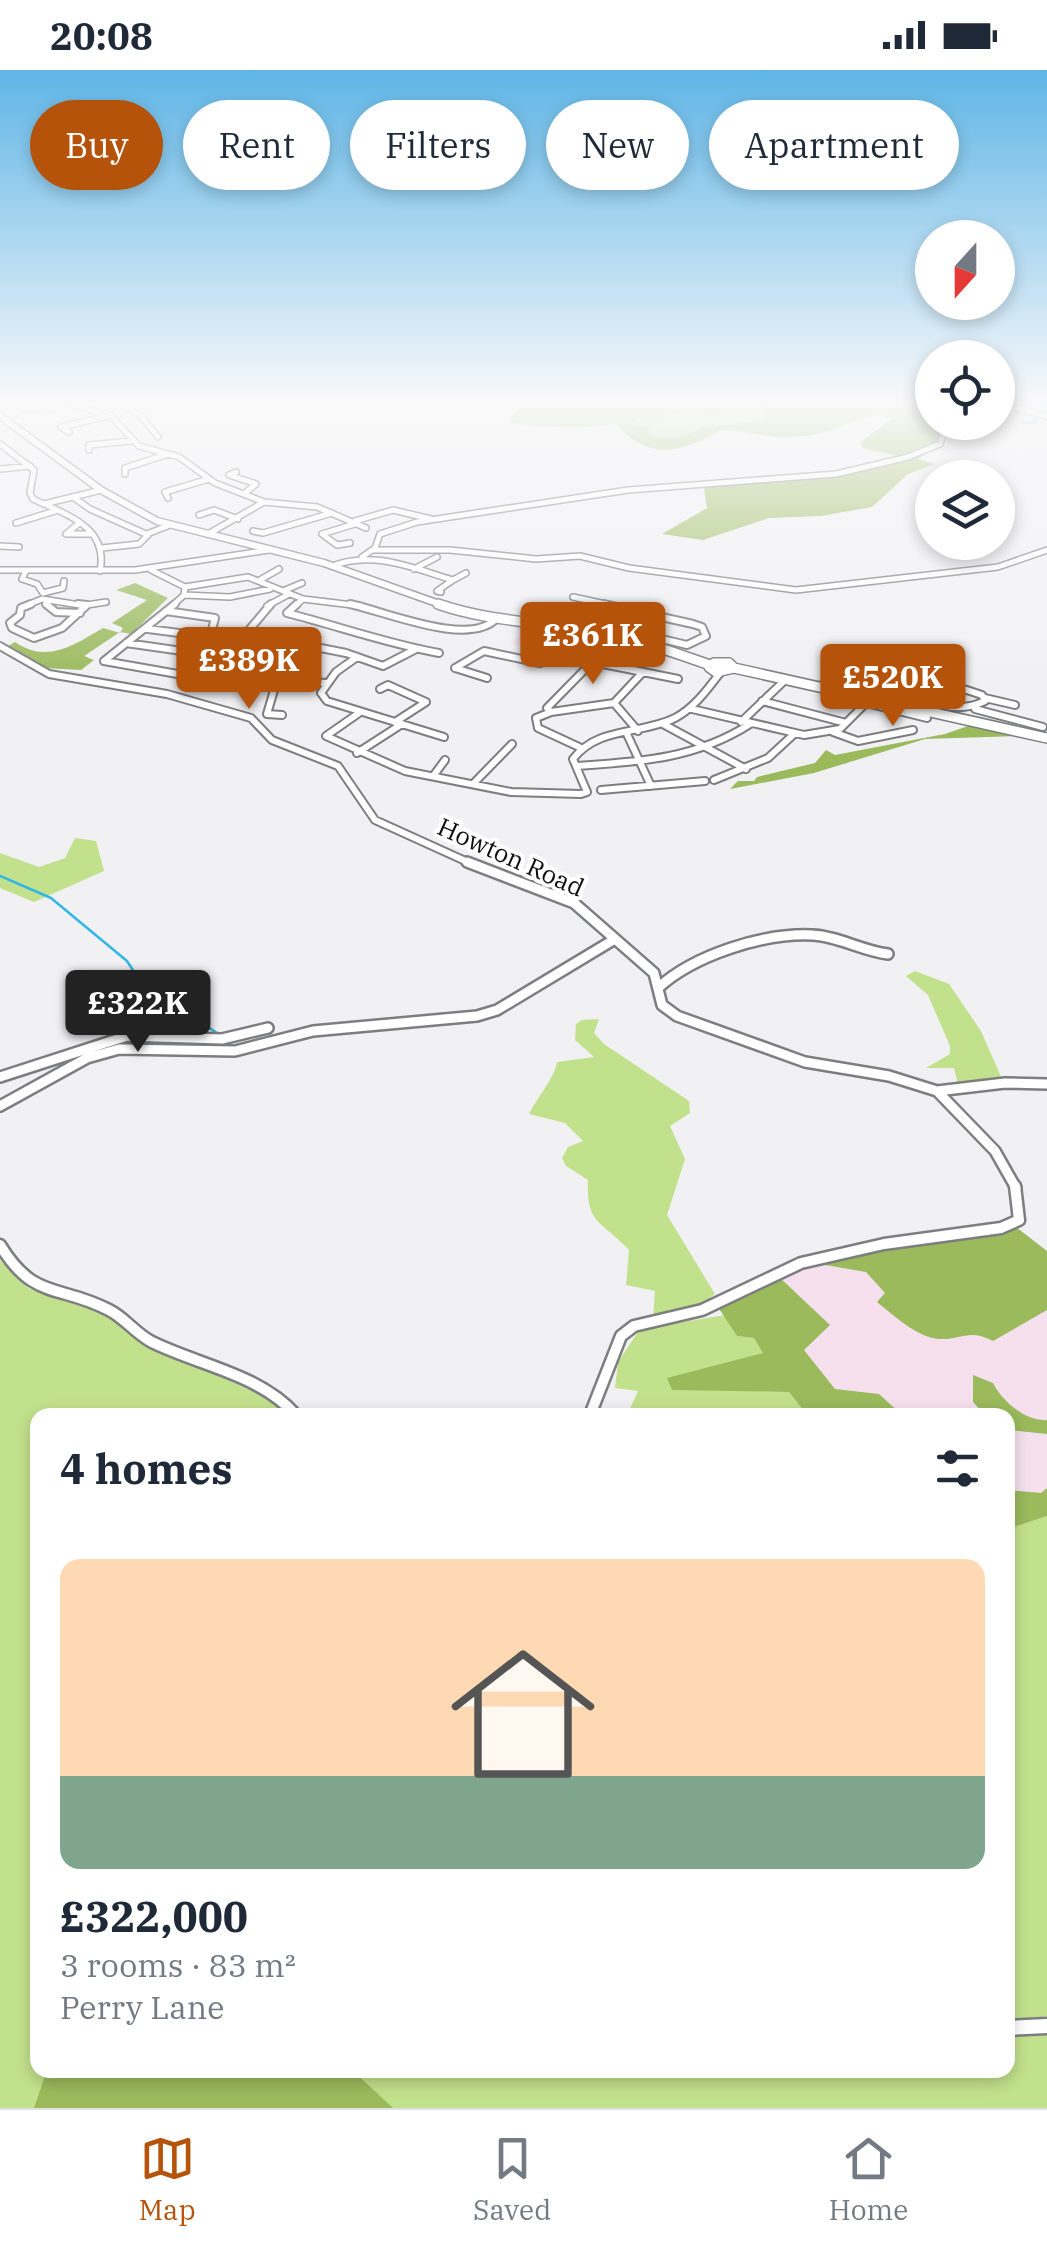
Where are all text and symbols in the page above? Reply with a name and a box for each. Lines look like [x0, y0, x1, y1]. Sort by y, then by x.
text: 20:08 [50, 11, 153, 60]
chip: Buy [30, 100, 163, 190]
chip: Rent [183, 100, 330, 190]
chip: Filters [350, 100, 526, 190]
chip: New [546, 100, 689, 190]
chip: Apartment [709, 100, 959, 190]
north arrow [915, 220, 1015, 320]
map controls [915, 220, 1015, 560]
button: locate [915, 340, 1015, 440]
button: layers [915, 460, 1015, 560]
pin: £361K [523, 602, 663, 687]
text: £361K [542, 613, 644, 655]
pin: £389K [179, 627, 319, 712]
text: £389K [198, 638, 300, 680]
pin: £520K [823, 644, 963, 729]
text: £520K [842, 655, 944, 697]
street label: Howton Road [433, 809, 590, 904]
pin: £322K [68, 970, 208, 1055]
text: £322K [87, 981, 189, 1023]
text: 4 homes [60, 1441, 233, 1496]
icon: filters [930, 1441, 985, 1496]
icon: home [433, 1624, 613, 1804]
text: £322,000 [60, 1889, 248, 1944]
text: 3 rooms · 83 m² [60, 1944, 296, 1986]
text: Perry Lane [60, 1986, 224, 2028]
tab: Map [139, 2131, 196, 2228]
tab: Saved [473, 2131, 551, 2228]
tab: Home [829, 2131, 908, 2228]

